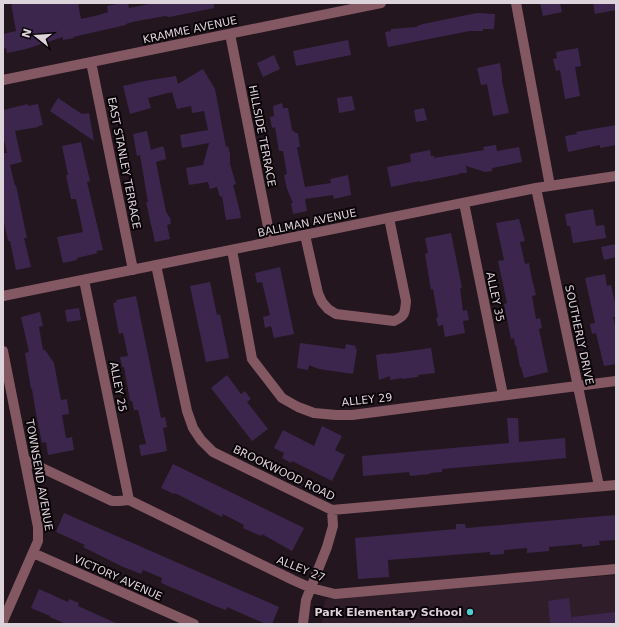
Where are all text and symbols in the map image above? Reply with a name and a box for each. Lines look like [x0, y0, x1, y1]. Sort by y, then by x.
street label: KRAMME AVENUE [142, 14, 238, 46]
north arrow [16, 16, 56, 56]
text: N [19, 27, 34, 40]
street label: HILLSIDE TERRACE [246, 84, 278, 188]
street label: EAST STANLEY TERRACE [105, 96, 143, 230]
street label: BALLMAN AVENUE [256, 206, 358, 240]
street label: ALLEY 35 [483, 271, 507, 323]
street label: SOUTHERLY DRIVE [562, 284, 596, 386]
street label: ALLEY 25 [107, 361, 129, 413]
street label: ALLEY 29 [341, 391, 393, 409]
street label: TOWNSEND AVENUE [23, 417, 55, 532]
street label: BROOKWOOD ROAD [231, 443, 337, 503]
street label: VICTORY AVENUE [72, 553, 164, 603]
street label: ALLEY 27 [275, 553, 327, 585]
place label: Park Elementary School [314, 606, 462, 619]
marker: Park Elementary School [465, 607, 475, 617]

